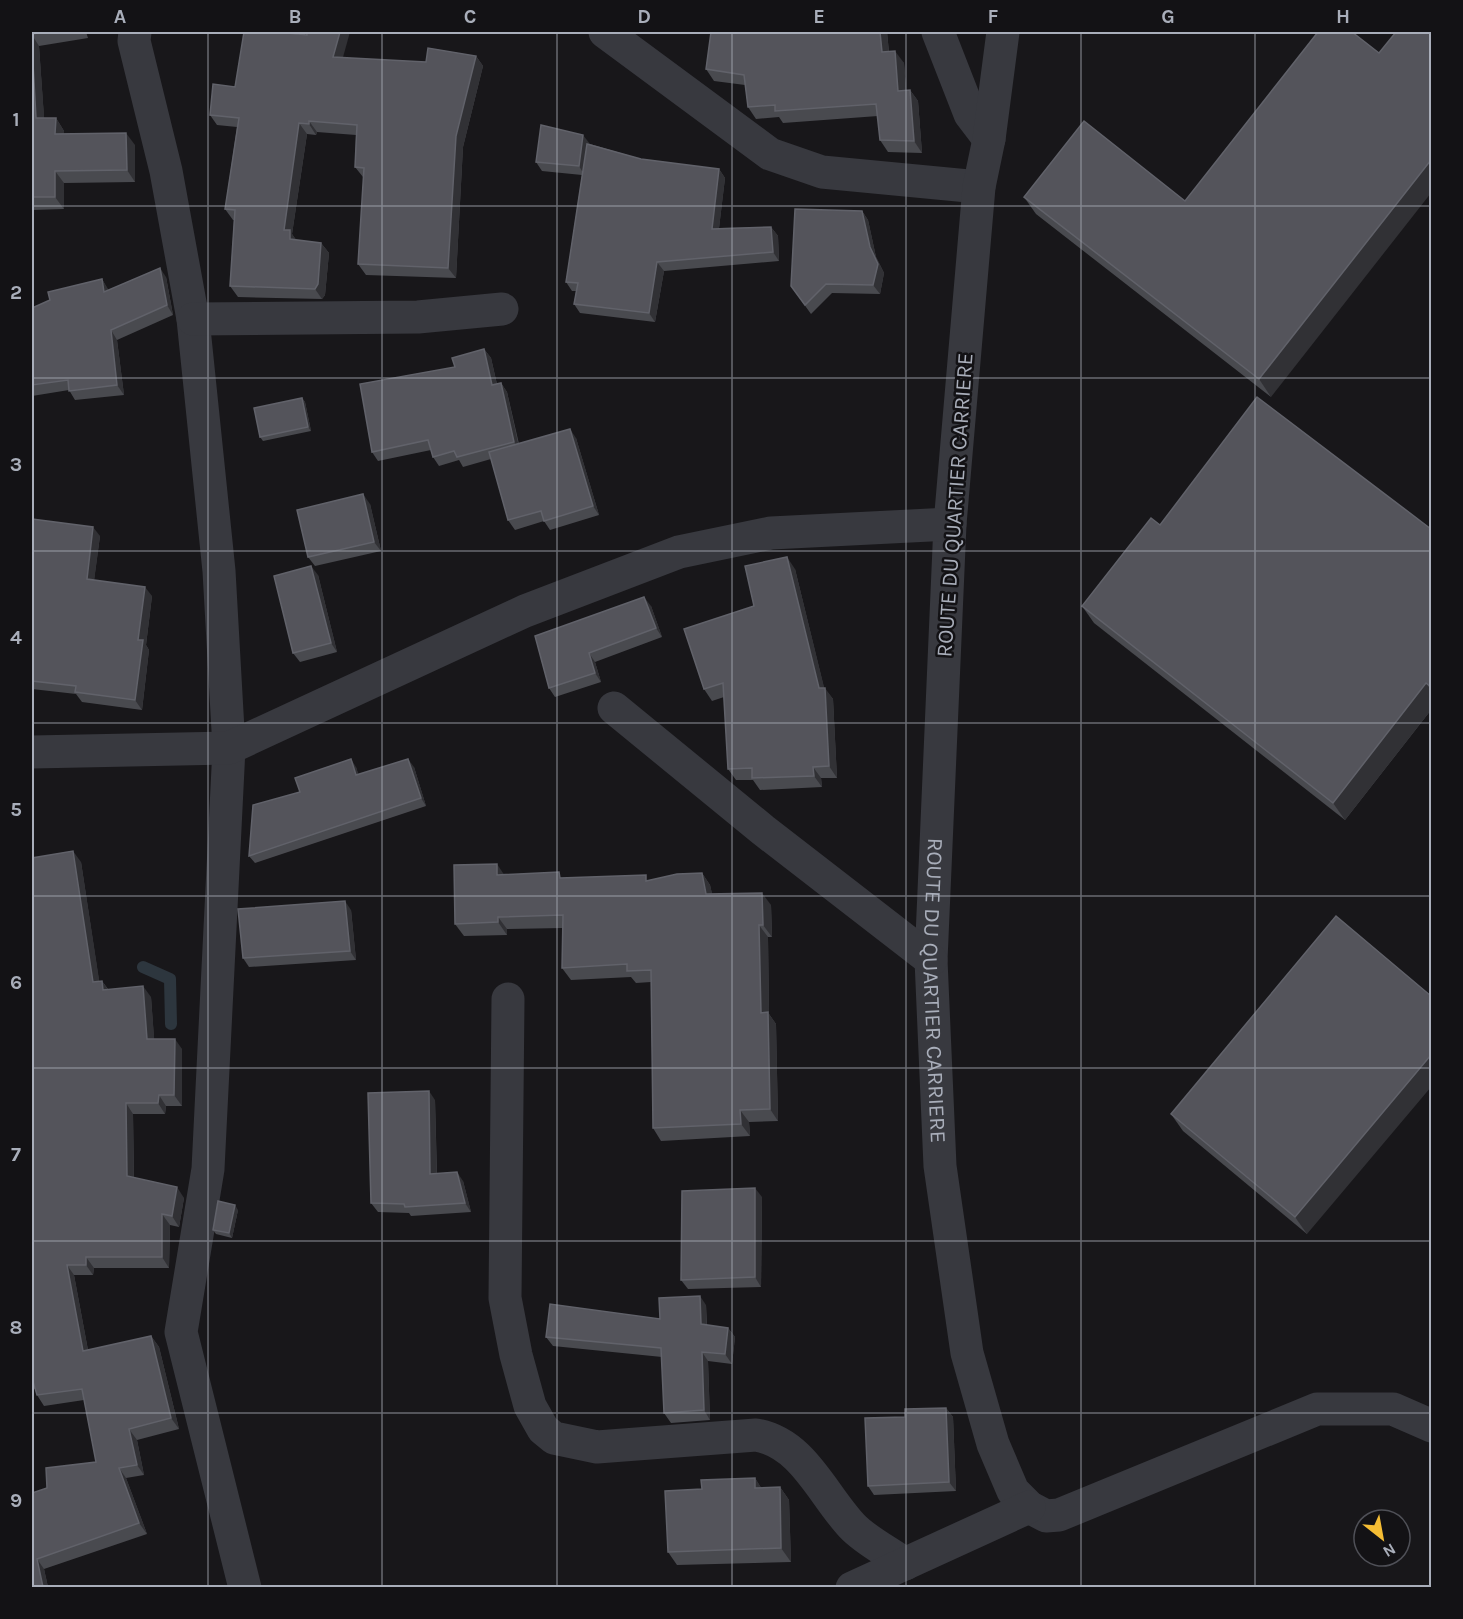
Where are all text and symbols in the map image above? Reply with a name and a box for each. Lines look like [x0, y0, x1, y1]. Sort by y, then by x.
text: A [114, 5, 127, 28]
text: B [289, 5, 301, 28]
text: C [464, 5, 476, 28]
text: D [637, 5, 651, 28]
text: E [813, 5, 825, 28]
text: F [988, 5, 999, 28]
text: G [1161, 5, 1175, 28]
text: H [1336, 5, 1350, 28]
text: 1 [12, 108, 20, 131]
text: 2 [10, 281, 22, 304]
street label: ROUTE DU QUARTIER CARRIERE [931, 352, 979, 658]
text: 3 [10, 453, 22, 476]
text: 4 [10, 626, 22, 649]
text: 5 [10, 798, 22, 821]
street label: ROUTE DU QUARTIER CARRIERE [917, 837, 951, 1144]
text: 6 [10, 971, 22, 994]
text: 7 [11, 1143, 21, 1166]
text: 8 [10, 1316, 22, 1339]
text: 9 [10, 1489, 22, 1512]
north arrow [1352, 1508, 1412, 1568]
text: N [1380, 1539, 1399, 1562]

